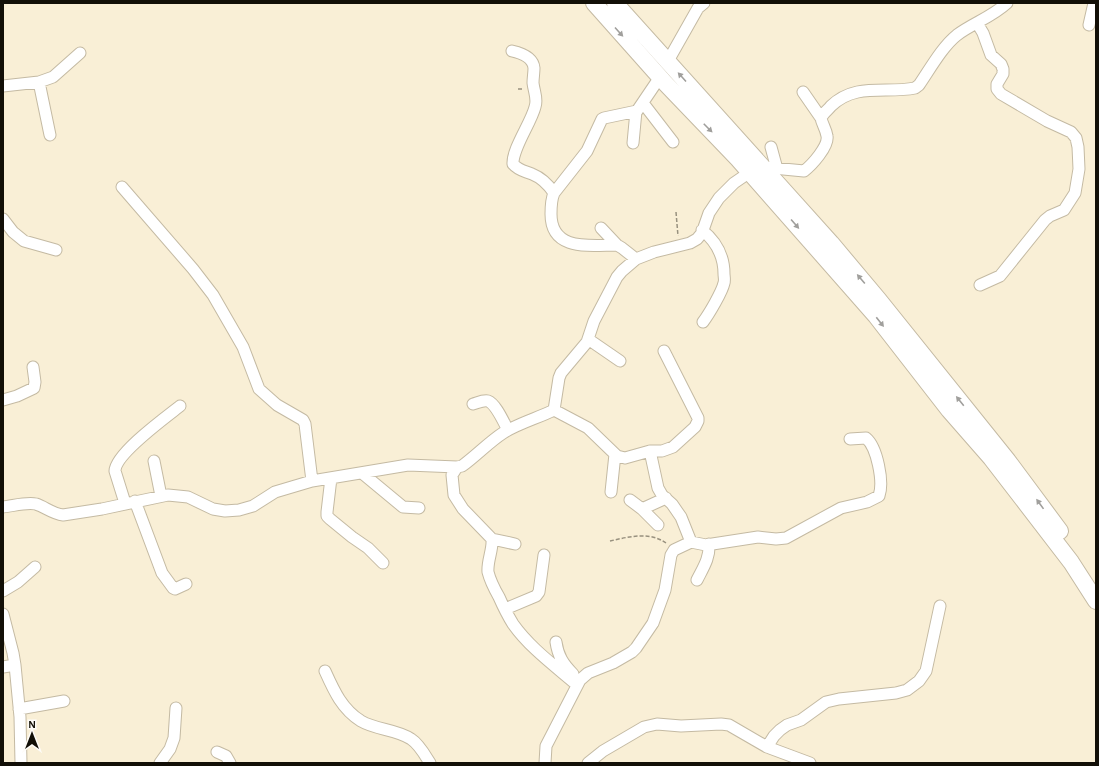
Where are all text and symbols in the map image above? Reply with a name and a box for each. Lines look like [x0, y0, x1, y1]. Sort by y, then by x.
one-way arrow [615, 27, 624, 38]
one-way arrow [677, 72, 686, 82]
one-way arrow [703, 123, 712, 133]
one-way arrow [790, 219, 799, 230]
one-way arrow [856, 273, 865, 284]
one-way arrow [876, 317, 884, 327]
one-way arrow [956, 396, 965, 407]
one-way arrow [1036, 499, 1044, 510]
north arrow [12, 714, 52, 754]
text: N [28, 719, 36, 730]

